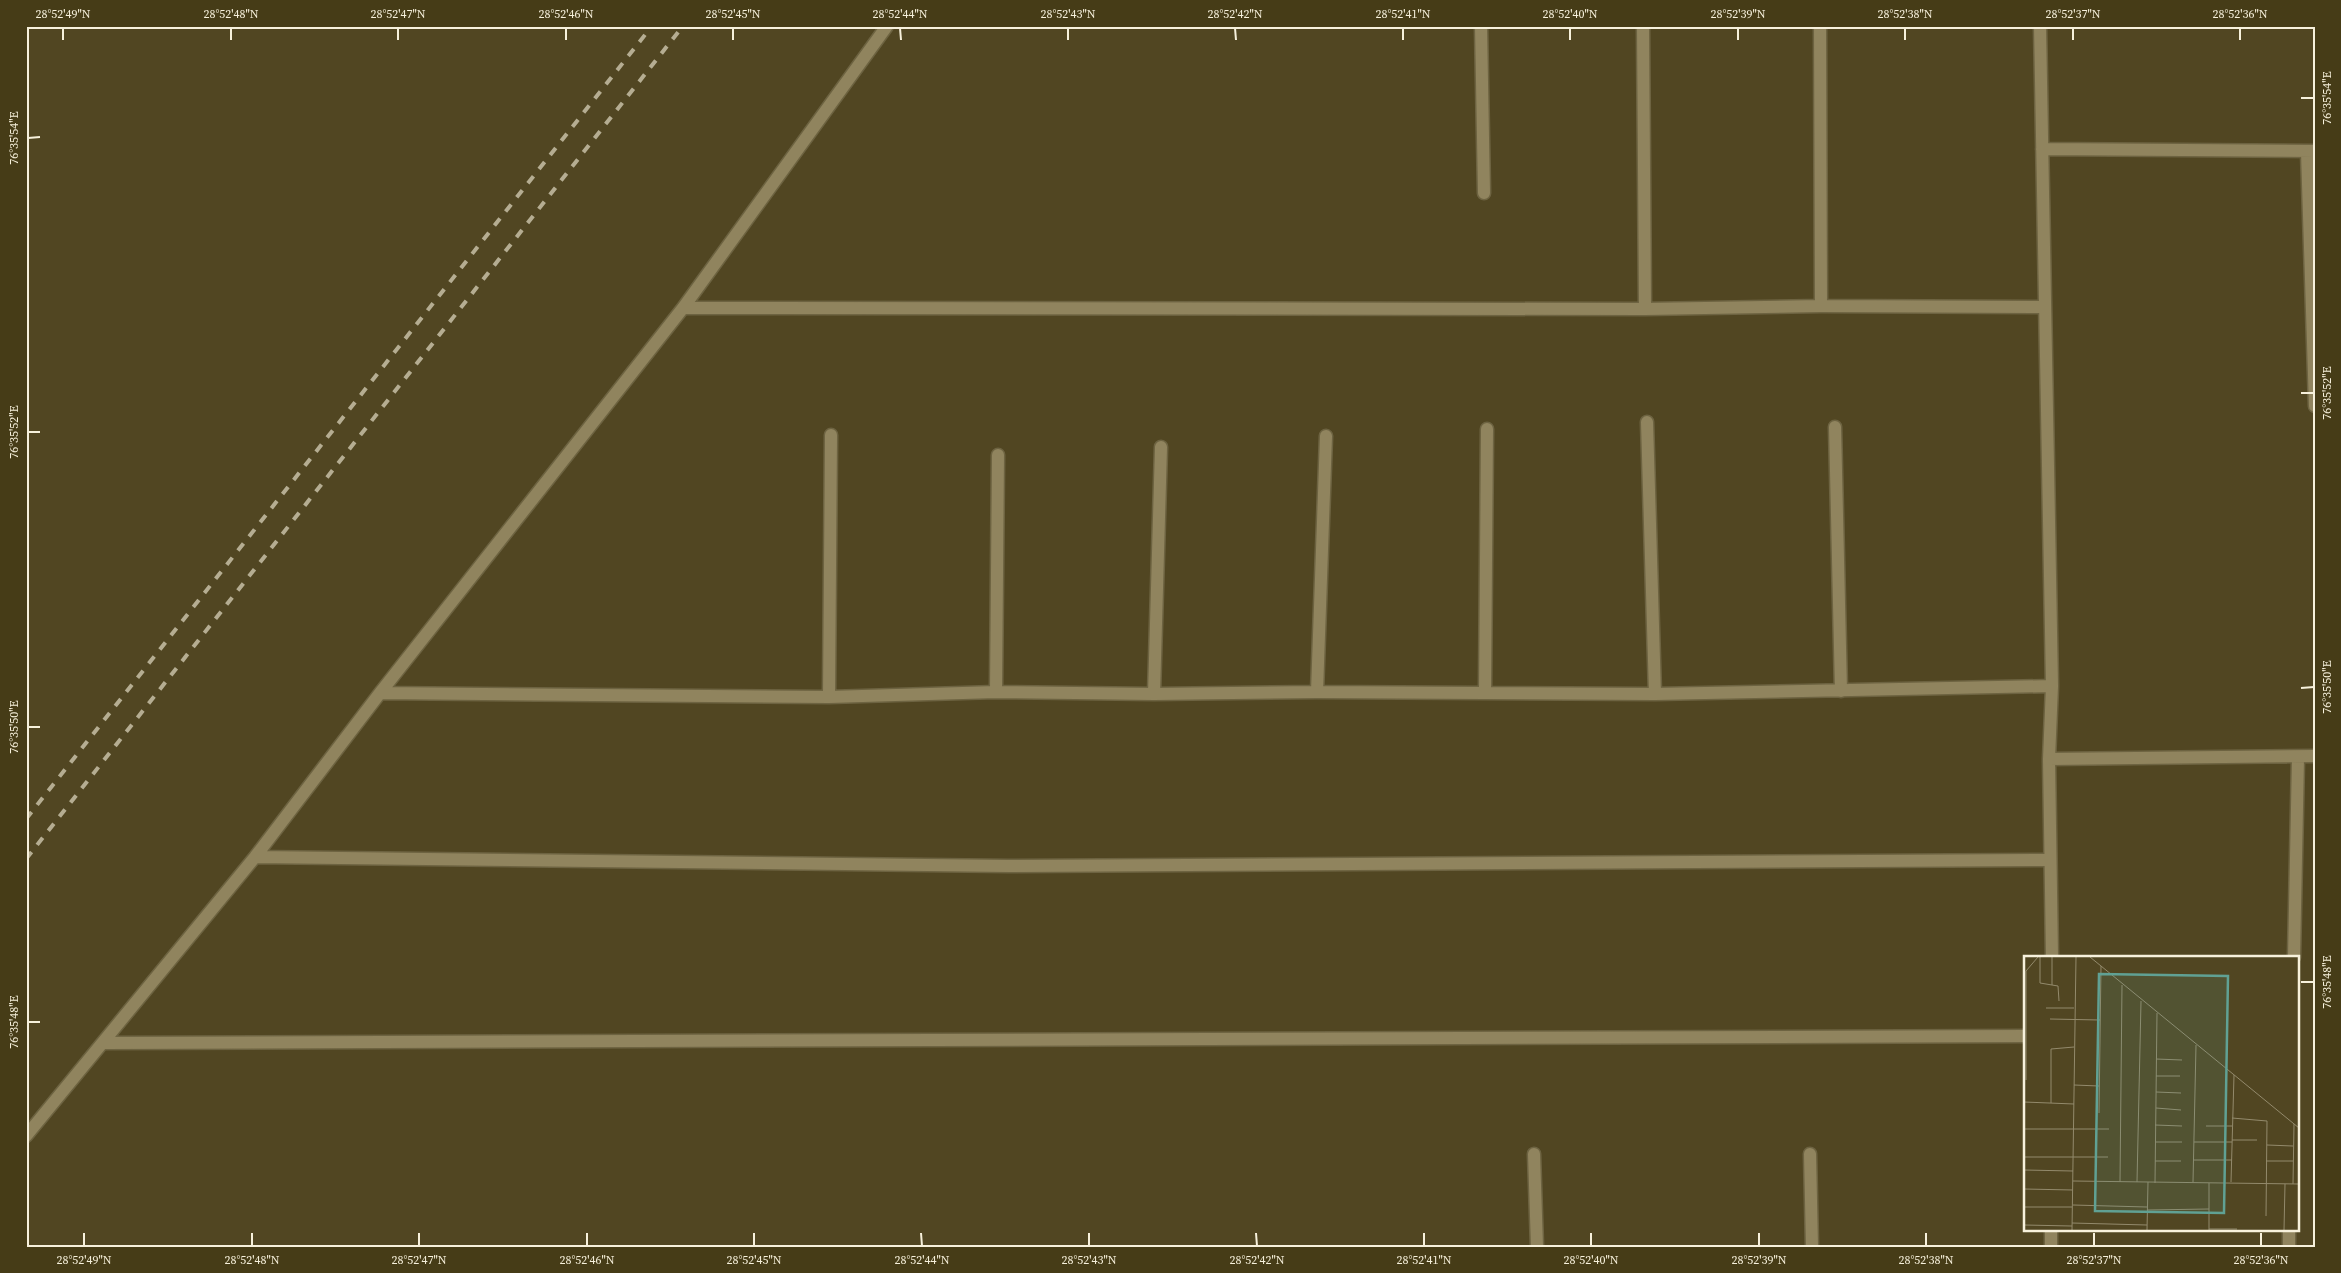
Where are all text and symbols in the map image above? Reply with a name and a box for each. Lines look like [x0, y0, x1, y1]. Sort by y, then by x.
text: 28°52'49"N [35, 6, 91, 22]
text: 28°52'48"N [203, 6, 259, 22]
text: 28°52'47"N [370, 6, 426, 22]
text: 28°52'46"N [538, 6, 594, 22]
text: 28°52'45"N [705, 6, 761, 22]
text: 28°52'44"N [872, 6, 928, 22]
text: 28°52'43"N [1040, 6, 1096, 22]
text: 28°52'42"N [1207, 6, 1263, 22]
text: 28°52'41"N [1375, 6, 1431, 22]
text: 28°52'40"N [1542, 6, 1598, 22]
text: 28°52'39"N [1710, 6, 1766, 22]
text: 28°52'38"N [1877, 6, 1933, 22]
text: 28°52'37"N [2045, 6, 2101, 22]
text: 28°52'36"N [2212, 6, 2268, 22]
text: 76°35'54"E [2319, 71, 2335, 125]
text: 76°35'54"E [6, 111, 22, 165]
text: 76°35'52"E [2319, 366, 2335, 420]
text: 76°35'52"E [6, 405, 22, 459]
text: 76°35'50"E [2319, 660, 2335, 714]
text: 76°35'50"E [6, 700, 22, 754]
text: 76°35'48"E [2319, 955, 2335, 1009]
inset map [2024, 956, 2298, 1230]
text: 76°35'48"E [6, 995, 22, 1049]
text: 28°52'49"N [56, 1252, 112, 1268]
text: 28°52'48"N [224, 1252, 280, 1268]
text: 28°52'47"N [391, 1252, 447, 1268]
text: 28°52'46"N [559, 1252, 615, 1268]
text: 28°52'45"N [726, 1252, 782, 1268]
text: 28°52'44"N [894, 1252, 950, 1268]
text: 28°52'43"N [1061, 1252, 1117, 1268]
text: 28°52'42"N [1229, 1252, 1285, 1268]
text: 28°52'41"N [1396, 1252, 1452, 1268]
text: 28°52'40"N [1563, 1252, 1619, 1268]
text: 28°52'39"N [1731, 1252, 1787, 1268]
text: 28°52'38"N [1898, 1252, 1954, 1268]
text: 28°52'37"N [2066, 1252, 2122, 1268]
text: 28°52'36"N [2233, 1252, 2289, 1268]

